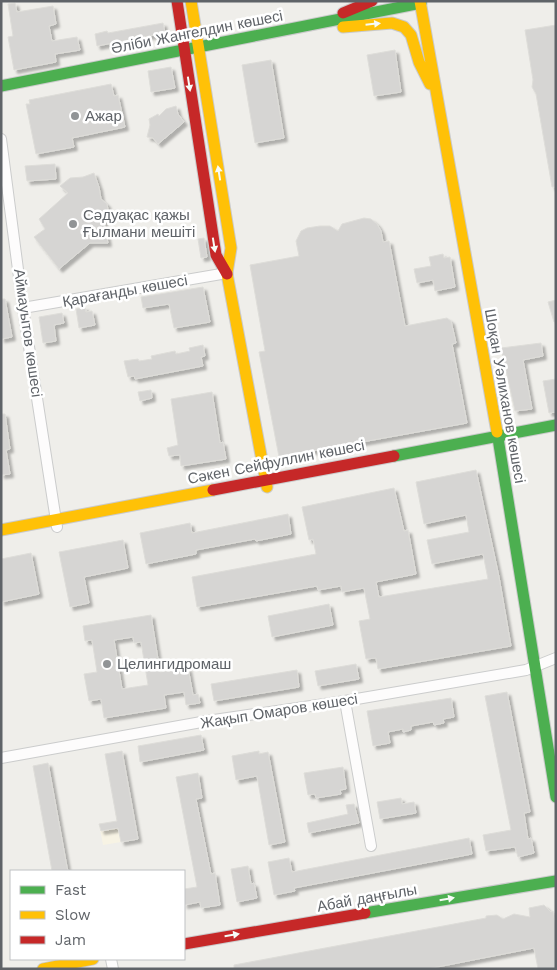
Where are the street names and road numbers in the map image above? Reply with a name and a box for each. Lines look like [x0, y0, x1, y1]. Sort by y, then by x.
street label: Әліби Жангелдин көшесі [110, 7, 284, 57]
street label: Аймауытов көшесі [10, 268, 46, 398]
street label: Қарағанды көшесі [61, 271, 189, 311]
street label: Шоқан Уәлиханов көшесі [481, 307, 529, 485]
street label: Сәкен Сейфуллин көшесі [186, 436, 366, 488]
street label: Жақып Омаров көшесі [199, 690, 359, 732]
street label: Абай даңғылы [316, 880, 418, 916]

